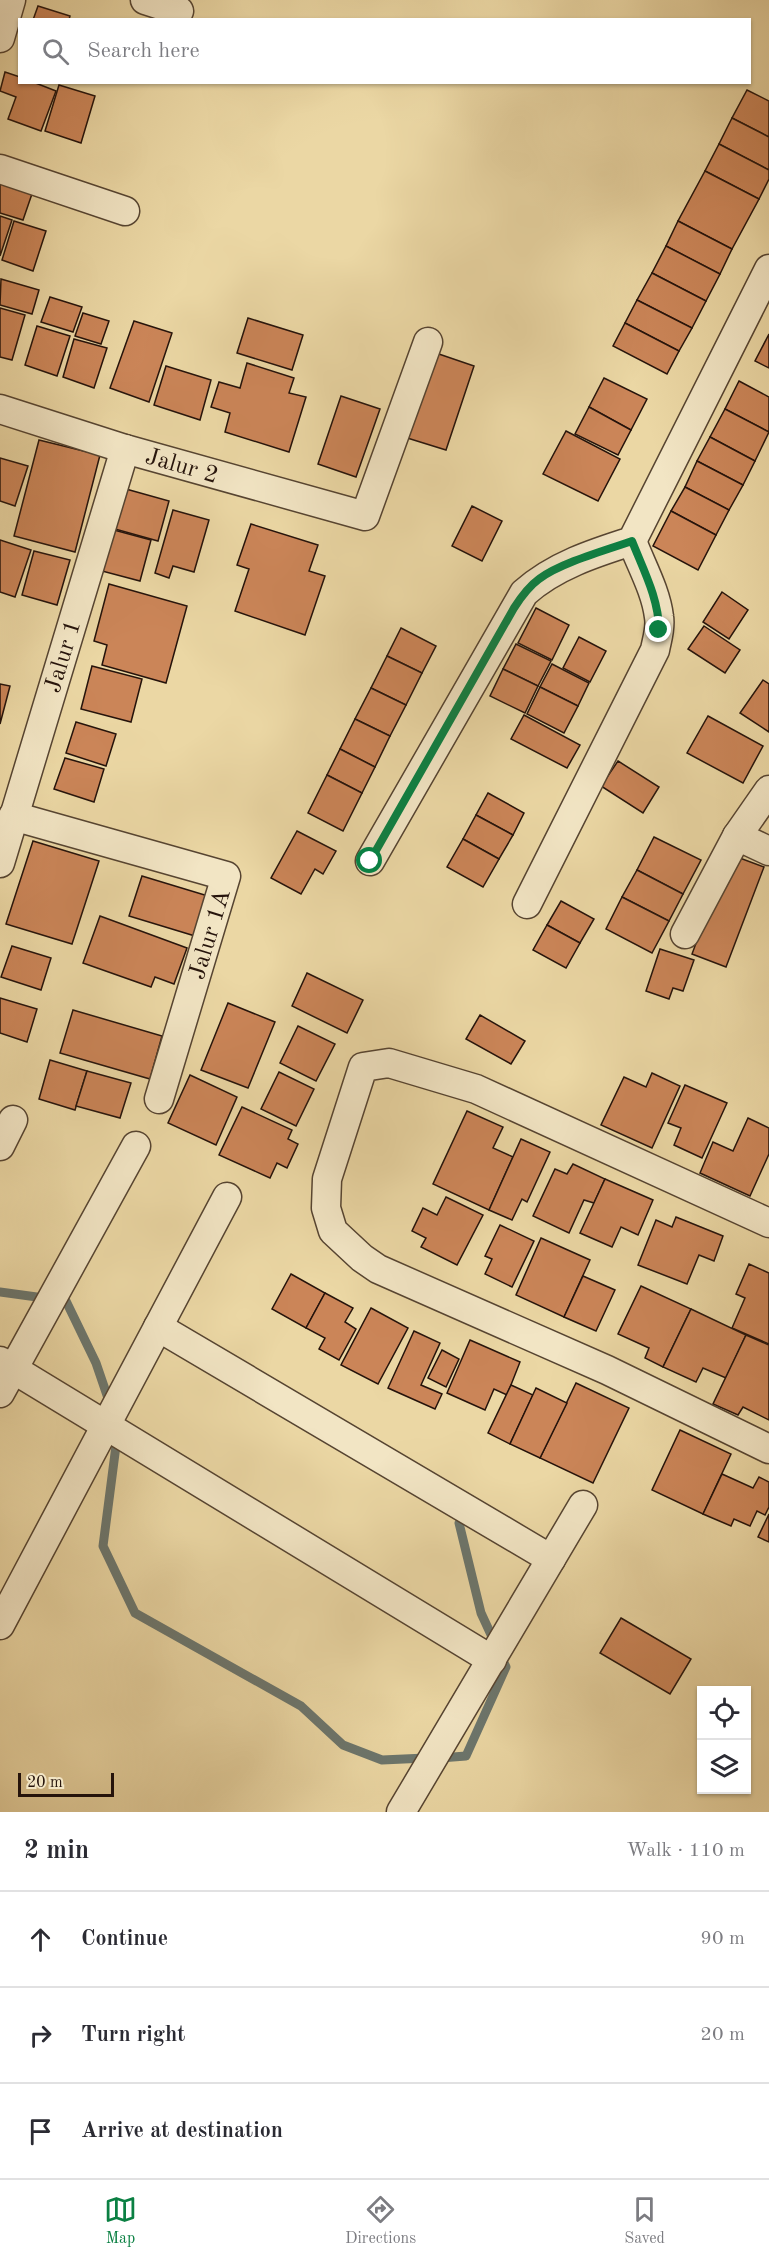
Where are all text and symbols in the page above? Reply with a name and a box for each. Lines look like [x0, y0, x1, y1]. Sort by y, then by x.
search box [18, 18, 751, 84]
icon: search [39, 35, 72, 68]
text: Search here [87, 40, 200, 62]
street label: Jalur 2 [142, 445, 221, 489]
route end [645, 616, 671, 642]
street label: Jalur 1 [42, 617, 86, 696]
route start [356, 847, 382, 873]
street label: Jalur 1A [186, 887, 236, 983]
map controls [697, 1686, 751, 1794]
button: locate [697, 1686, 751, 1740]
button: layers [697, 1740, 751, 1794]
scale bar [18, 1770, 114, 1798]
text: 20 m [27, 1775, 63, 1791]
text: 2 min [24, 1838, 89, 1864]
text: Walk · 110 m [626, 1841, 745, 1861]
icon: ahead [24, 1923, 57, 1956]
text: Continue [81, 1928, 168, 1950]
text: 90 m [700, 1929, 745, 1949]
icon: right [24, 2019, 57, 2052]
text: Turn right [81, 2024, 185, 2046]
text: 20 m [700, 2025, 745, 2045]
icon: arrive [24, 2115, 57, 2148]
text: Arrive at destination [81, 2120, 283, 2142]
tab: Map [104, 2193, 137, 2249]
tab: Directions [345, 2193, 416, 2249]
tab: Saved [624, 2193, 665, 2249]

